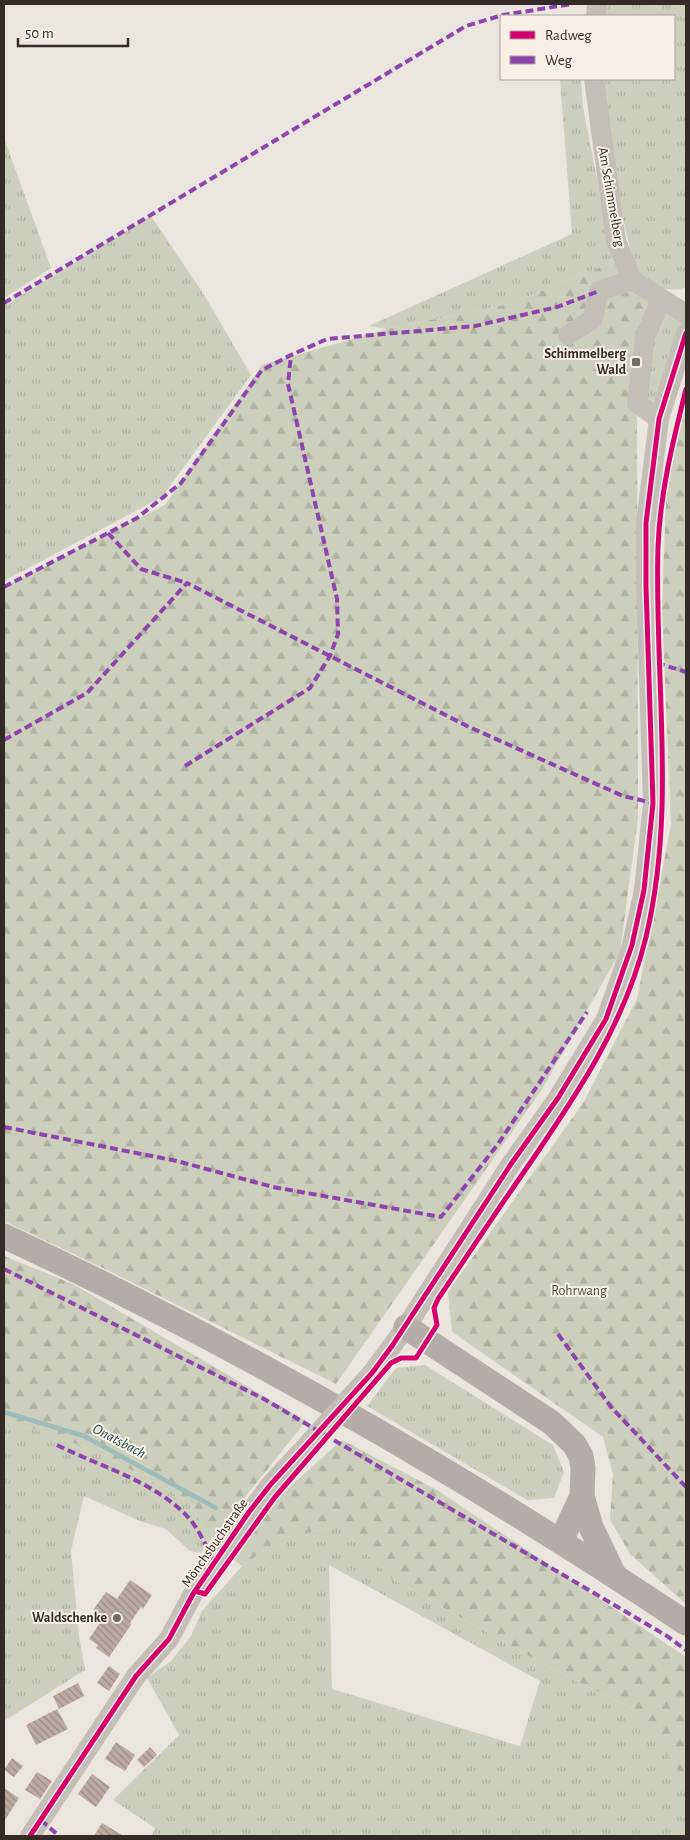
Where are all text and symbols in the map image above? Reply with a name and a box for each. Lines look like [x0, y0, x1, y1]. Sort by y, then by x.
scale bar [18, 15, 128, 47]
legend [500, 15, 675, 80]
text: 50 m [25, 26, 54, 41]
text: Radweg [545, 28, 592, 43]
text: Weg [545, 53, 573, 68]
street label: Am Schimmelberg [595, 146, 627, 248]
place label: Schimmelberg Wald [544, 347, 627, 377]
marker: Schimmelberg Wald [630, 356, 642, 368]
park label: Rohrwang [551, 1284, 607, 1298]
water label: Onatsbach [90, 1421, 148, 1461]
street label: Mönchsbuchstraße [179, 1496, 251, 1590]
place label: Waldschenke [32, 1611, 107, 1625]
marker: Waldschenke [111, 1612, 123, 1624]

